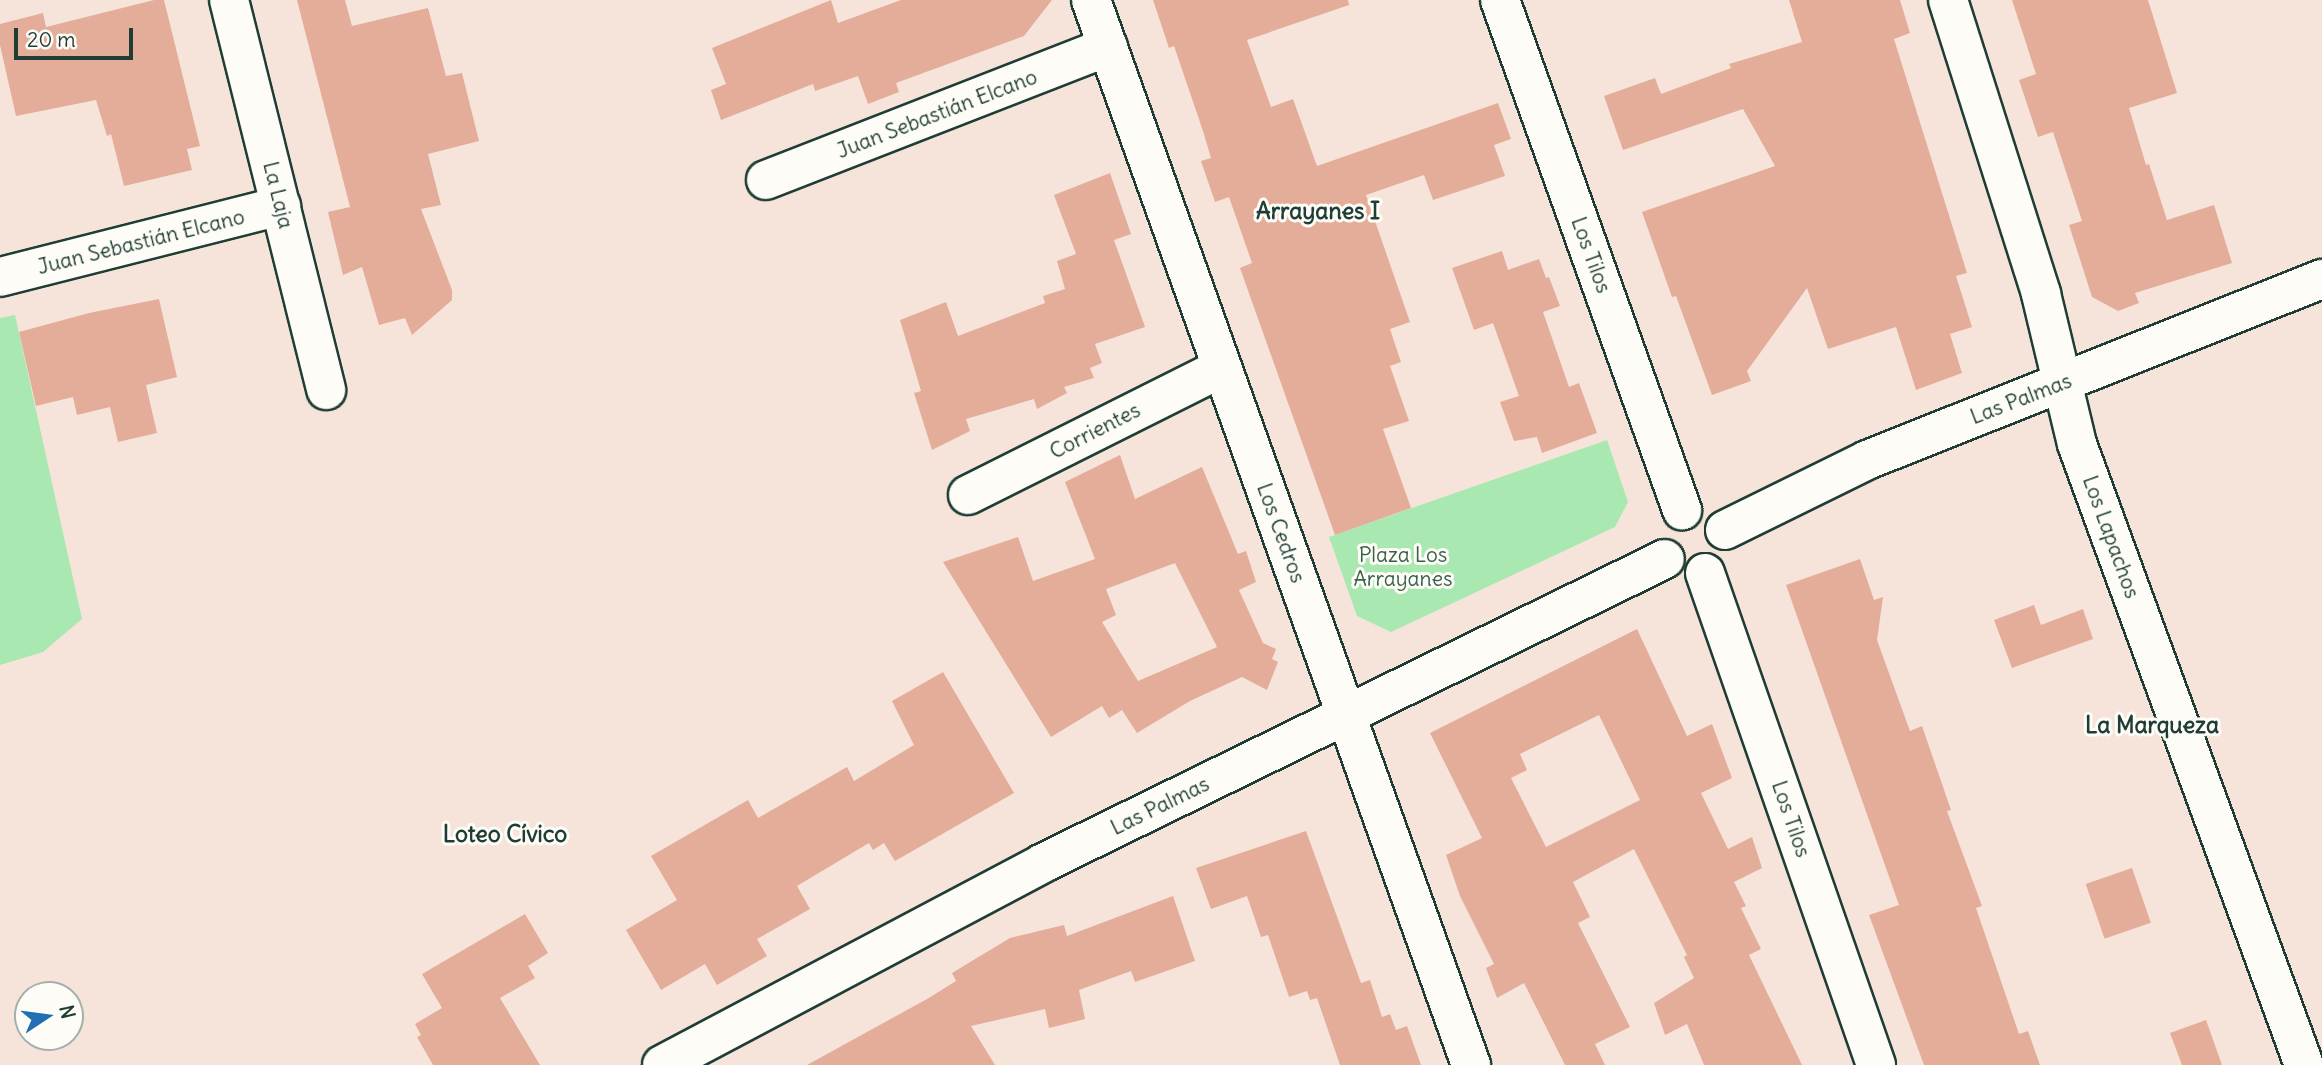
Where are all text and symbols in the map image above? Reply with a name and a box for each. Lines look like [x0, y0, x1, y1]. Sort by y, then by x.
scale bar [18, 14, 136, 58]
text: 20 m [27, 26, 76, 53]
street label: Juan Sebastián Elcano [833, 64, 1041, 164]
street label: La Laja [258, 159, 298, 231]
district label: Arrayanes I [1256, 197, 1380, 225]
street label: Juan Sebastián Elcano [35, 204, 247, 280]
street label: Los Tilos [1566, 213, 1616, 297]
street label: Las Palmas [1967, 368, 2075, 430]
street label: Corrientes [1046, 397, 1144, 465]
street label: Los Lapachos [2077, 472, 2145, 602]
street label: Los Cedros [1251, 480, 1311, 586]
park label: Plaza Los Arrayanes [1353, 542, 1453, 592]
district label: La Marqueza [2085, 711, 2219, 739]
street label: Las Palmas [1107, 771, 1213, 841]
street label: Los Tilos [1766, 777, 1816, 861]
district label: Loteo Cívico [443, 820, 567, 848]
north arrow [14, 981, 84, 1051]
text: N [54, 1003, 81, 1021]

